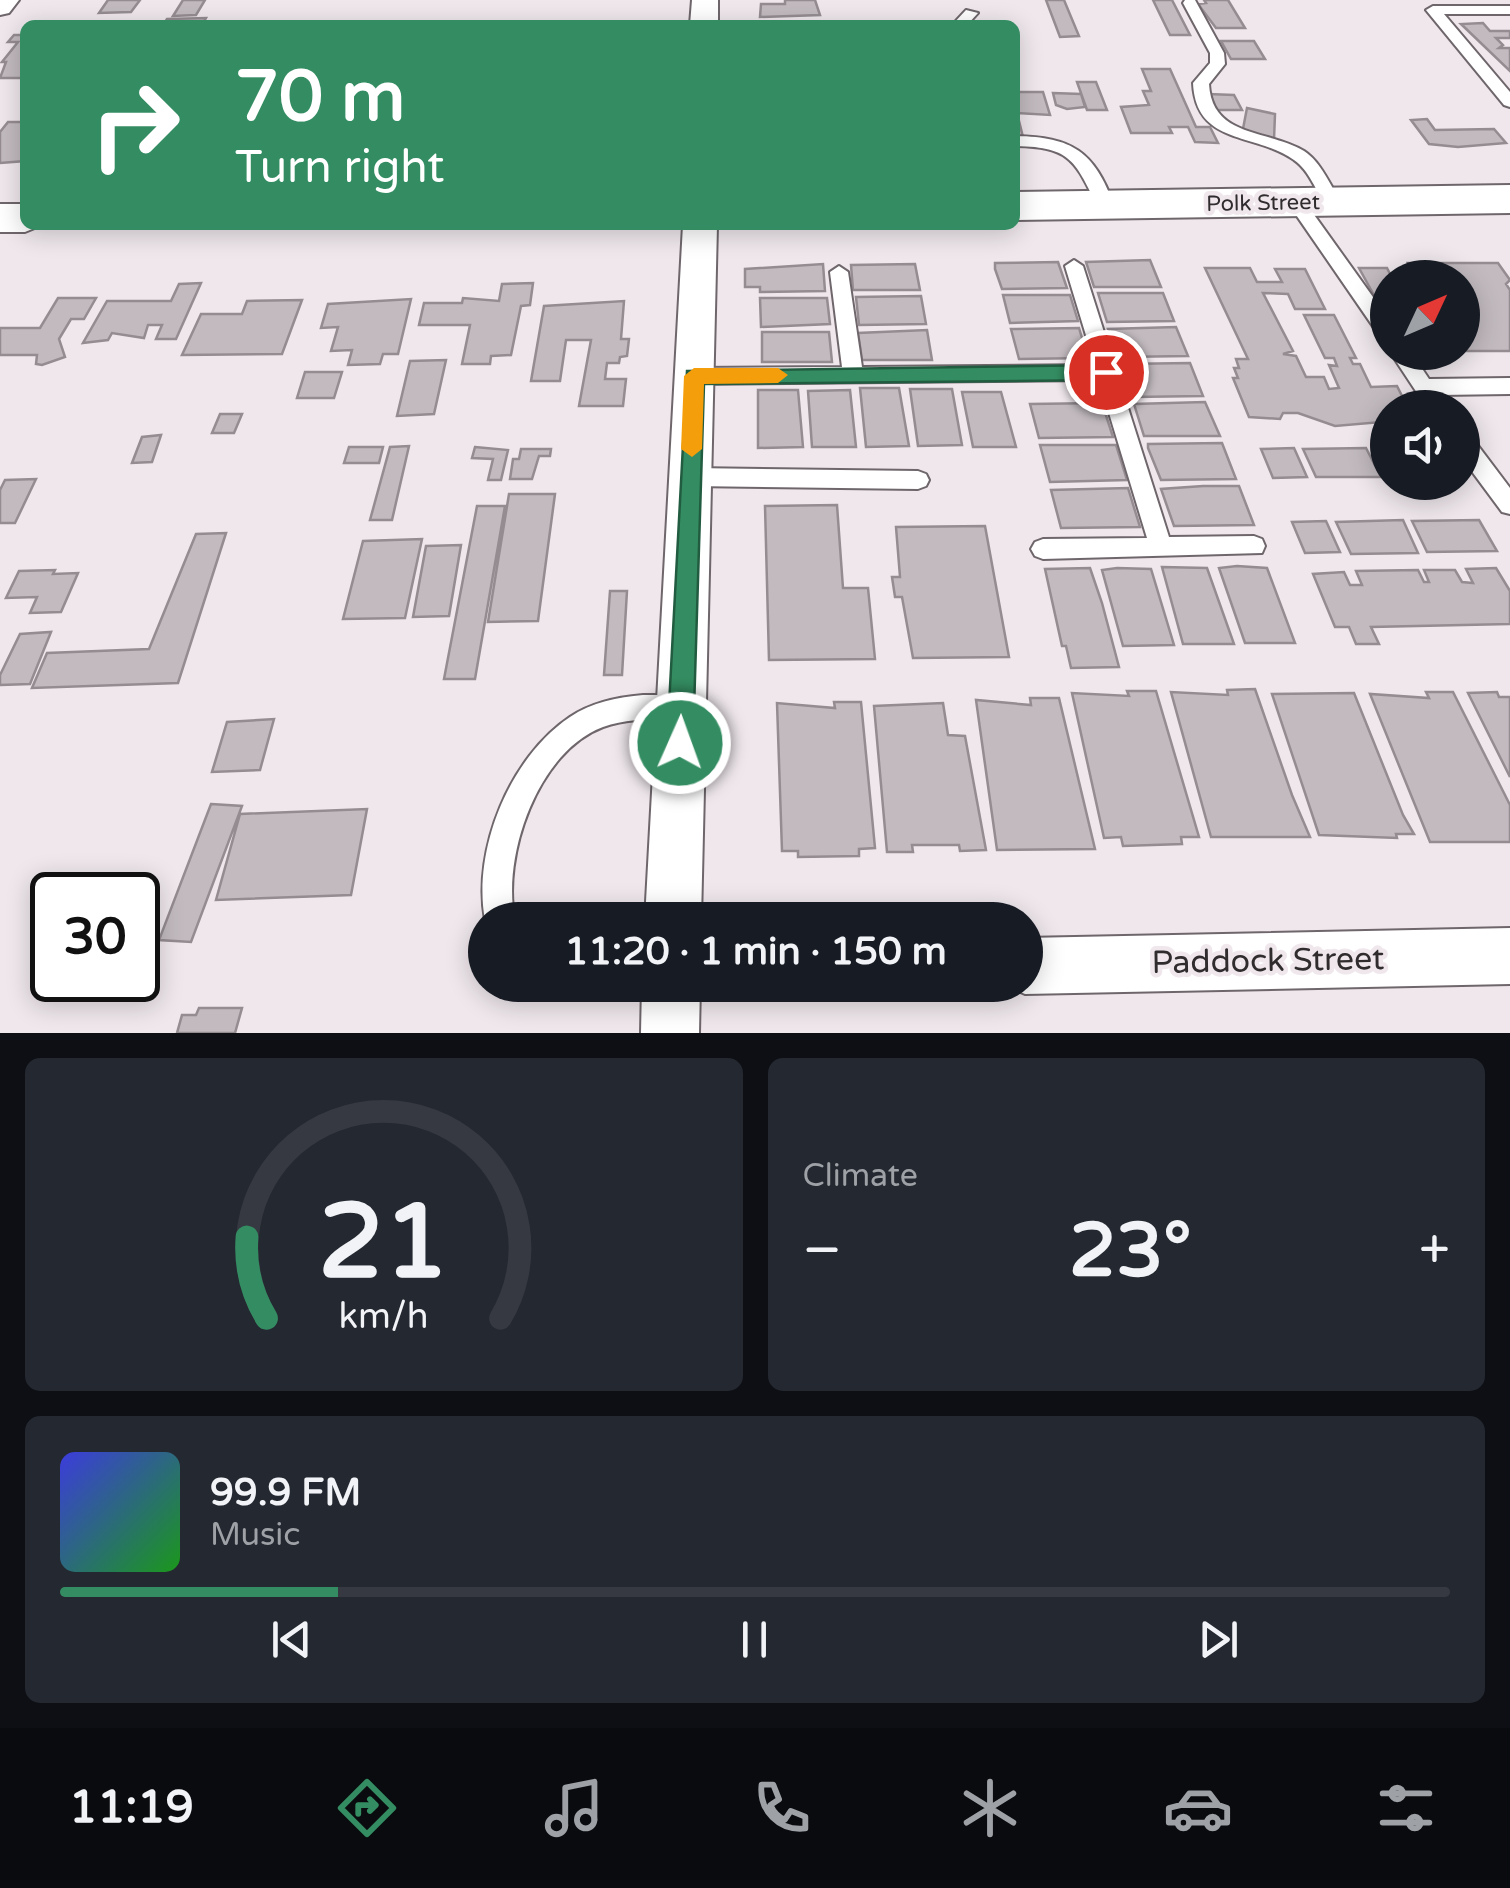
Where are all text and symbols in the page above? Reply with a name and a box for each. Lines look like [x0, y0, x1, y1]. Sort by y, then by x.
text: 70 m [235, 56, 405, 140]
icon: right [70, 60, 200, 190]
text: Turn right [235, 141, 444, 195]
street label: Polk Street [1206, 189, 1320, 217]
north arrow [1370, 260, 1480, 370]
map controls [1370, 260, 1480, 500]
pin [1064, 330, 1149, 415]
icon: arrive [1079, 345, 1134, 400]
button: sound [1370, 390, 1480, 500]
position arrow [628, 691, 732, 795]
speed limit sign: 30 [30, 872, 160, 1002]
text: 11:20 · 1 min · 150 m [564, 929, 947, 975]
street label: Paddock Street [1151, 940, 1385, 982]
text: Climate [803, 1157, 918, 1195]
text: 21 [318, 1181, 449, 1306]
text: 23° [1069, 1206, 1192, 1296]
text: − [803, 1218, 842, 1284]
text: + [1419, 1218, 1450, 1284]
text: km/h [339, 1295, 429, 1338]
text: 99.9 FM [210, 1470, 361, 1516]
text: Music [210, 1516, 300, 1554]
icon: previous [264, 1612, 319, 1667]
icon: pause [727, 1612, 782, 1667]
icon: next [1191, 1612, 1246, 1667]
icon: directions [332, 1773, 402, 1843]
icon: music [539, 1773, 609, 1843]
icon: phone [747, 1773, 817, 1843]
icon: climate [955, 1773, 1025, 1843]
icon: car [1163, 1773, 1233, 1843]
icon: filters [1371, 1773, 1441, 1843]
text: 11:19 [69, 1781, 194, 1835]

